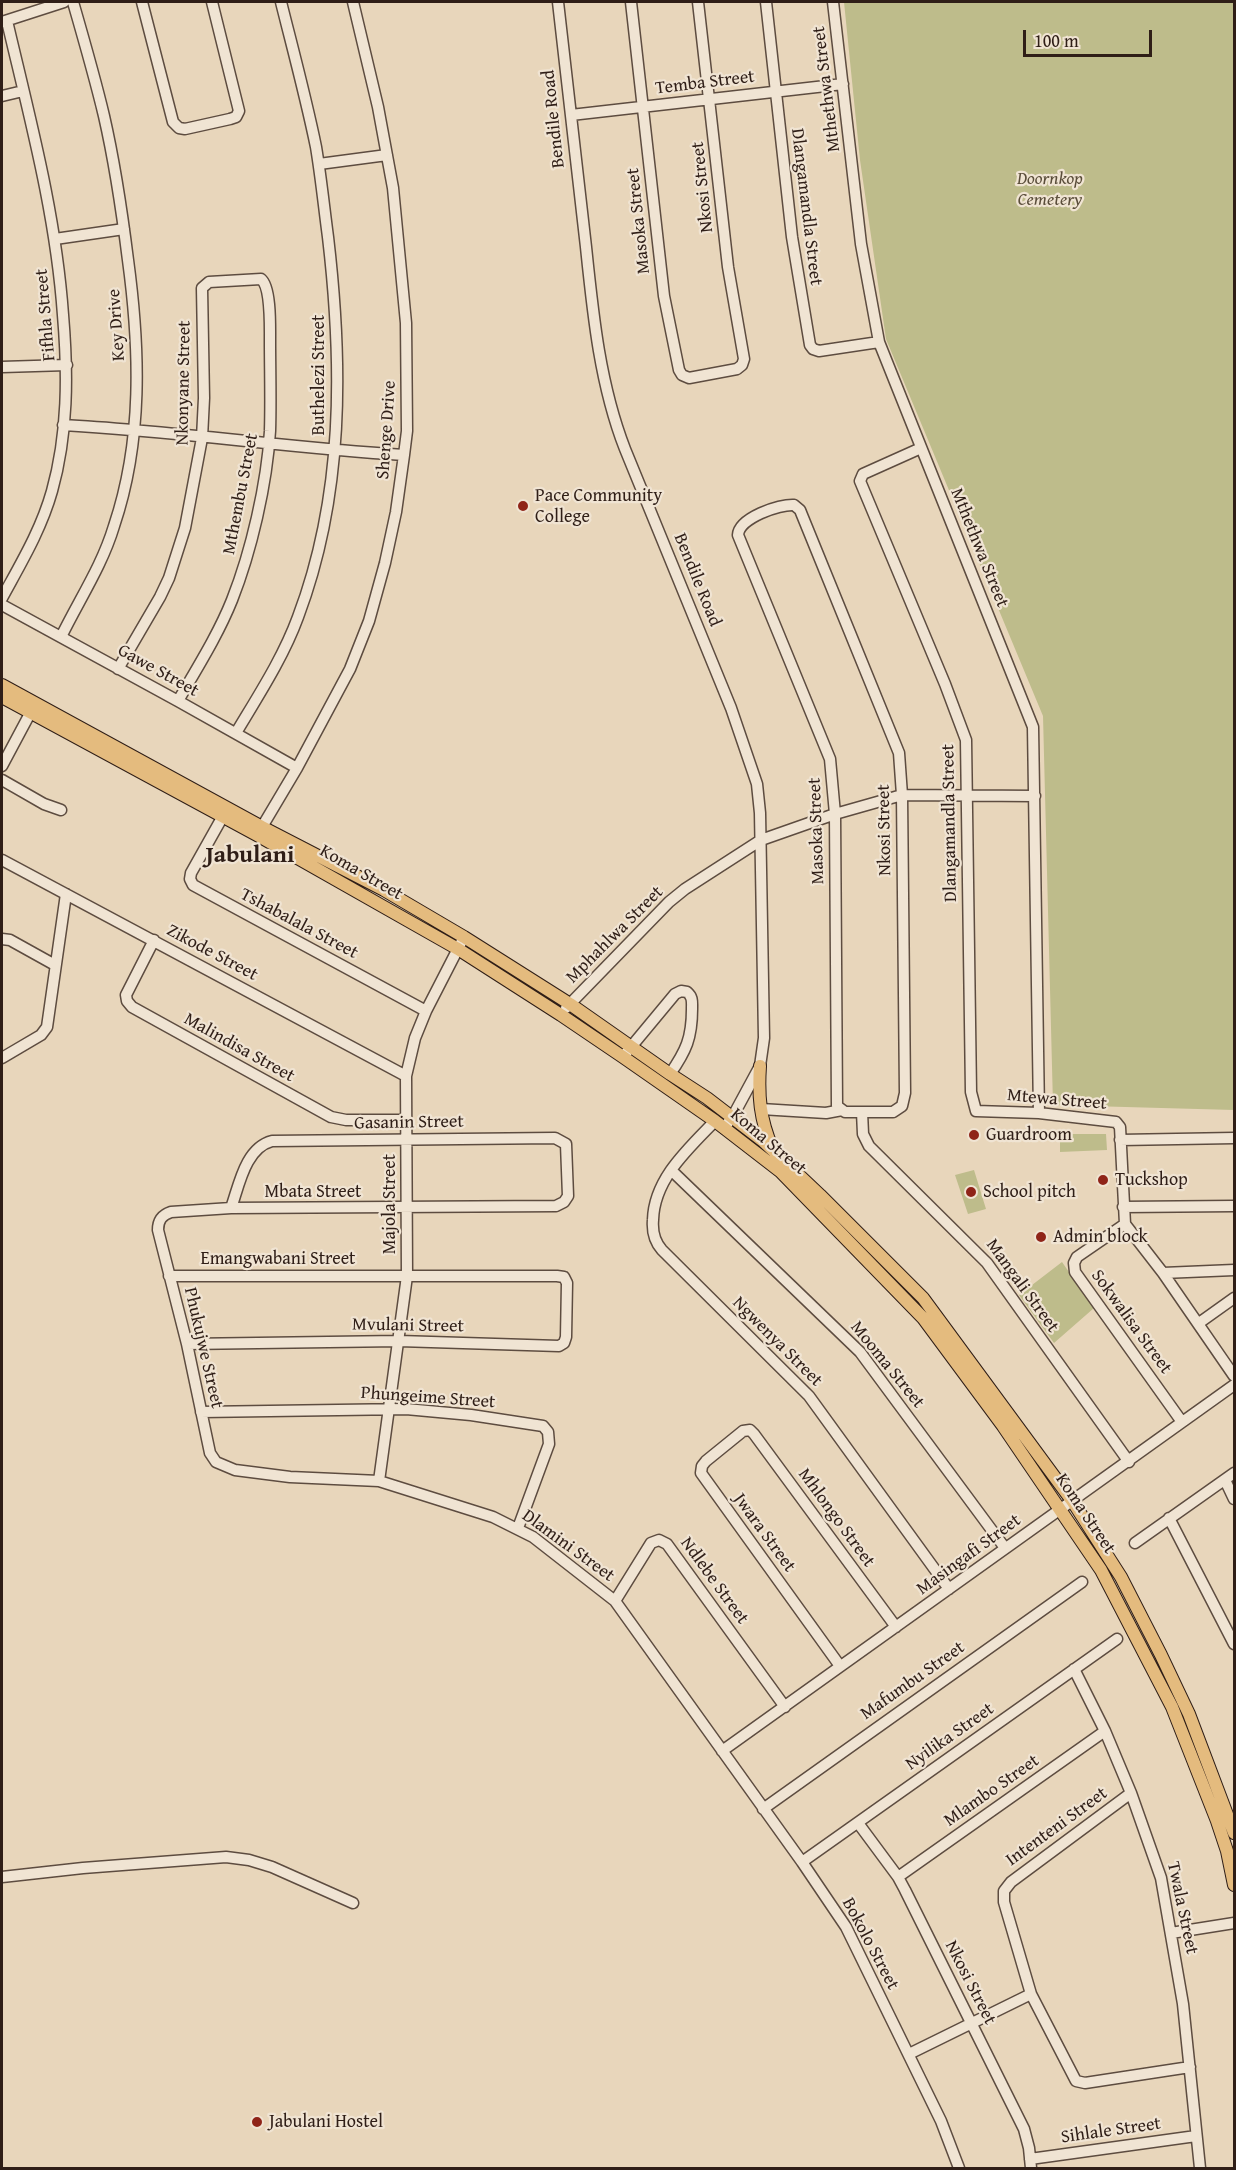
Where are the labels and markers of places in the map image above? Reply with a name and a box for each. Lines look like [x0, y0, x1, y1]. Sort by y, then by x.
place label: Pace Community College [535, 485, 662, 528]
marker: Pace Community College [516, 499, 530, 513]
place label: Guardroom [986, 1124, 1072, 1146]
marker: Guardroom [967, 1128, 981, 1142]
place label: Tuckshop [1115, 1169, 1188, 1191]
marker: Tuckshop [1096, 1173, 1110, 1187]
place label: School pitch [983, 1181, 1076, 1203]
marker: School pitch [964, 1185, 978, 1199]
place label: Admin block [1053, 1226, 1148, 1248]
marker: Admin block [1034, 1230, 1048, 1244]
place label: Jabulani Hostel [269, 2111, 383, 2133]
marker: Jabulani Hostel [250, 2115, 264, 2129]

